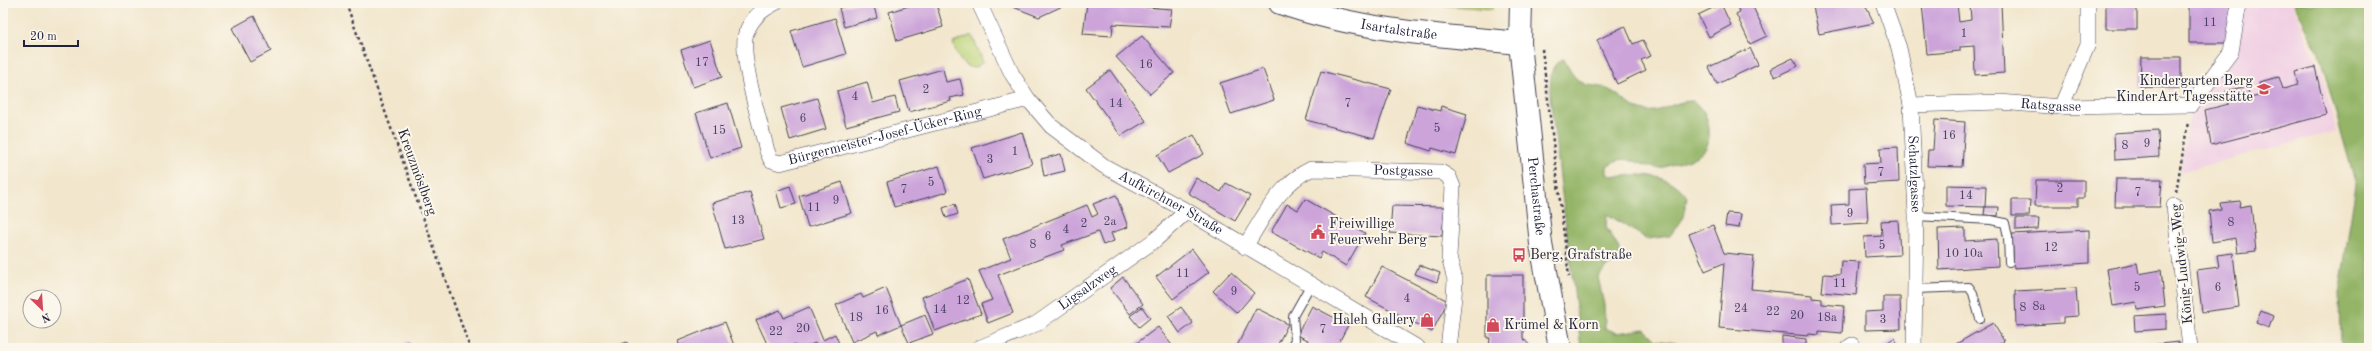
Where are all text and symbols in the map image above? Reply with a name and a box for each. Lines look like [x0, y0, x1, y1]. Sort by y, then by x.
street label: Isartalstraße [1359, 17, 1438, 42]
house number: 11 [2203, 17, 2217, 29]
scale bar [24, 22, 78, 48]
house number: 1 [1961, 28, 1967, 40]
text: 20 m [30, 31, 57, 43]
house number: 17 [695, 57, 709, 69]
house number: 16 [1139, 59, 1153, 71]
place label: Kindergarten Berg KinderArt Tagesstätte [2116, 74, 2253, 104]
school or university icon: Kindergarten Berg KinderArt Tagesstätte [2256, 81, 2272, 97]
house number: 2 [923, 84, 929, 96]
house number: 4 [852, 91, 859, 103]
street label: Ratsgasse [2020, 97, 2081, 114]
house number: 14 [1109, 98, 1123, 110]
house number: 7 [1345, 98, 1351, 110]
street label: Bürgermeister-Josef-Ücker-Ring [787, 104, 983, 168]
house number: 6 [800, 113, 807, 125]
house number: 5 [1434, 122, 1441, 135]
house number: 15 [712, 124, 726, 137]
street label: Kreuzmöslberg [395, 127, 439, 218]
house number: 16 [1942, 130, 1956, 142]
street label: Schatzlgasse [1905, 135, 1923, 213]
house number: 9 [2144, 138, 2150, 150]
house number: 8 [2122, 140, 2129, 152]
house number: 1 [1012, 146, 1018, 158]
house number: 3 [987, 154, 993, 166]
street label: Perchastraße [1525, 156, 1547, 236]
street label: Postgasse [1373, 163, 1433, 179]
house number: 7 [1878, 167, 1884, 179]
street label: Aufkirchner Straße [1116, 168, 1225, 238]
house number: 5 [928, 176, 935, 189]
house number: 2 [2057, 183, 2063, 195]
house number: 7 [901, 184, 907, 196]
house number: 7 [2135, 187, 2141, 199]
house number: 14 [1959, 190, 1973, 202]
house number: 9 [833, 195, 839, 207]
house number: 11 [807, 202, 821, 214]
street label: König-Ludwig-Weg [2169, 203, 2195, 325]
house number: 9 [1847, 208, 1853, 220]
house number: 13 [731, 215, 745, 227]
house number: 2a [1104, 216, 1117, 228]
place label: Freiwillige Feuerwehr Berg [1329, 217, 1427, 247]
house number: 8 [2228, 217, 2235, 229]
house number: 2 [1081, 218, 1087, 230]
house number: 4 [1063, 224, 1070, 236]
public building icon: Freiwillige Feuerwehr Berg [1310, 224, 1326, 240]
house number: 6 [1045, 231, 1052, 243]
house number: 8 [1030, 239, 1037, 251]
house number: 5 [1879, 239, 1886, 252]
house number: 12 [2044, 242, 2058, 254]
bus stop icon: Berg, Grafstraße [1511, 247, 1527, 263]
place label: Berg, Grafstraße [1530, 248, 1632, 262]
house number: 10 [1945, 248, 1959, 260]
house number: 10a [1963, 248, 1983, 260]
street label: Ligsalzweg [1056, 262, 1120, 313]
house number: 11 [1176, 268, 1190, 280]
house number: 11 [1833, 278, 1847, 290]
house number: 5 [2134, 281, 2141, 294]
house number: 6 [2215, 282, 2222, 294]
house number: 9 [1231, 286, 1237, 298]
north arrow [22, 289, 62, 329]
house number: 4 [1404, 293, 1411, 305]
house number: 12 [956, 295, 970, 307]
house number: 8a [2033, 301, 2046, 313]
house number: 8 [2020, 302, 2027, 314]
house number: 24 [1734, 303, 1748, 315]
house number: 14 [933, 304, 947, 316]
house number: 16 [875, 305, 889, 317]
house number: 22 [1766, 306, 1780, 318]
text: N [39, 310, 52, 324]
house number: 20 [1790, 310, 1804, 322]
house number: 18 [849, 312, 863, 324]
shop icon: Haleh Gallery [1419, 312, 1435, 328]
house number: 18a [1817, 312, 1837, 324]
place label: Haleh Gallery [1332, 313, 1417, 327]
house number: 3 [1880, 314, 1886, 326]
shop icon: Krümel & Korn [1485, 317, 1501, 333]
place label: Krümel & Korn [1504, 318, 1599, 332]
house number: 20 [796, 323, 810, 335]
house number: 7 [1320, 324, 1326, 336]
house number: 22 [769, 326, 783, 338]

